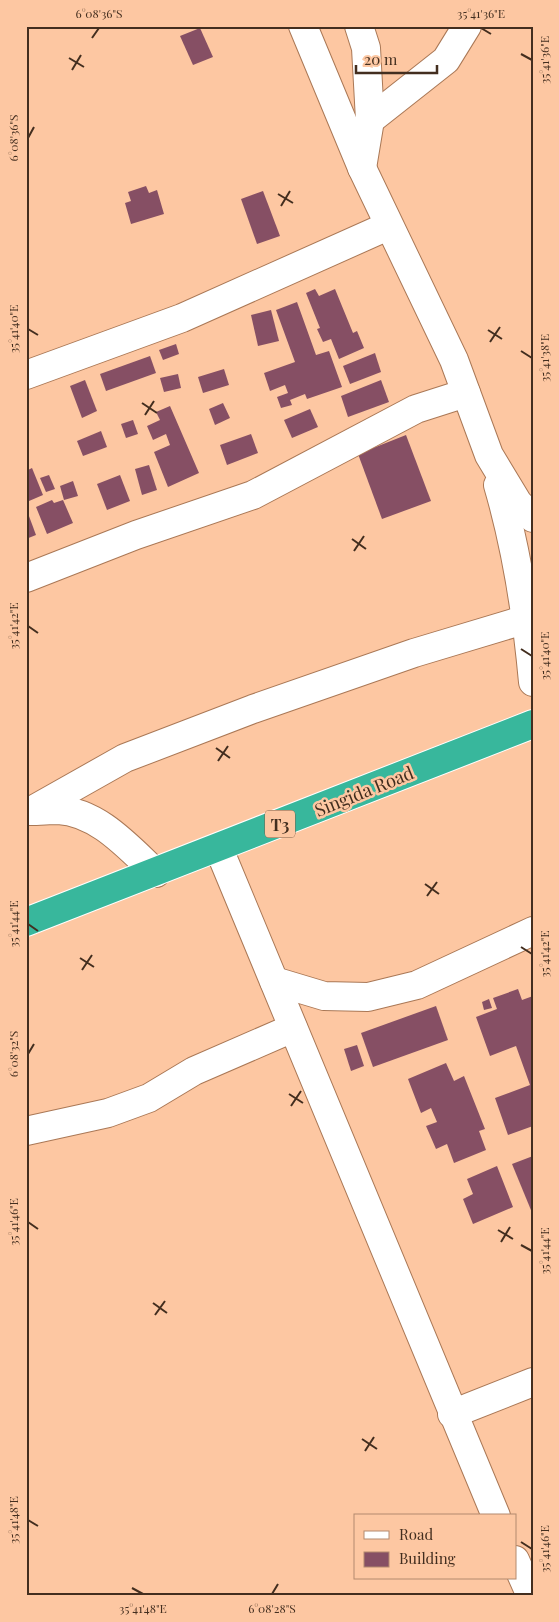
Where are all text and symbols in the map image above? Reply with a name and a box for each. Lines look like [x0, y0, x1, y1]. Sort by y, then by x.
text: 6°08'36"S [76, 5, 122, 21]
text: 35°41'36"E [457, 5, 505, 21]
text: 35°41'36"E [536, 36, 552, 84]
scale bar [356, 42, 438, 74]
text: 20 m [364, 49, 398, 69]
text: 6°08'36"S [5, 115, 21, 161]
text: 35°41'40"E [5, 305, 21, 353]
text: 35°41'38"E [536, 334, 552, 382]
text: 35°41'42"E [5, 602, 21, 650]
text: 35°41'40"E [536, 632, 552, 680]
street label: Singida Road [311, 760, 418, 822]
road number: T3 [265, 811, 295, 838]
text: 35°41'44"E [5, 900, 21, 948]
text: 35°41'42"E [536, 930, 552, 978]
text: 6°08'32"S [5, 1031, 21, 1077]
text: 35°41'46"E [5, 1198, 21, 1246]
text: 35°41'44"E [536, 1227, 552, 1275]
text: 35°41'48"E [5, 1496, 21, 1544]
legend [354, 1514, 516, 1580]
text: Road [399, 1524, 433, 1544]
text: 35°41'46"E [536, 1525, 552, 1573]
text: Building [399, 1548, 456, 1568]
text: 35°41'48"E [119, 1600, 167, 1616]
text: 6°08'28"S [248, 1600, 296, 1616]

